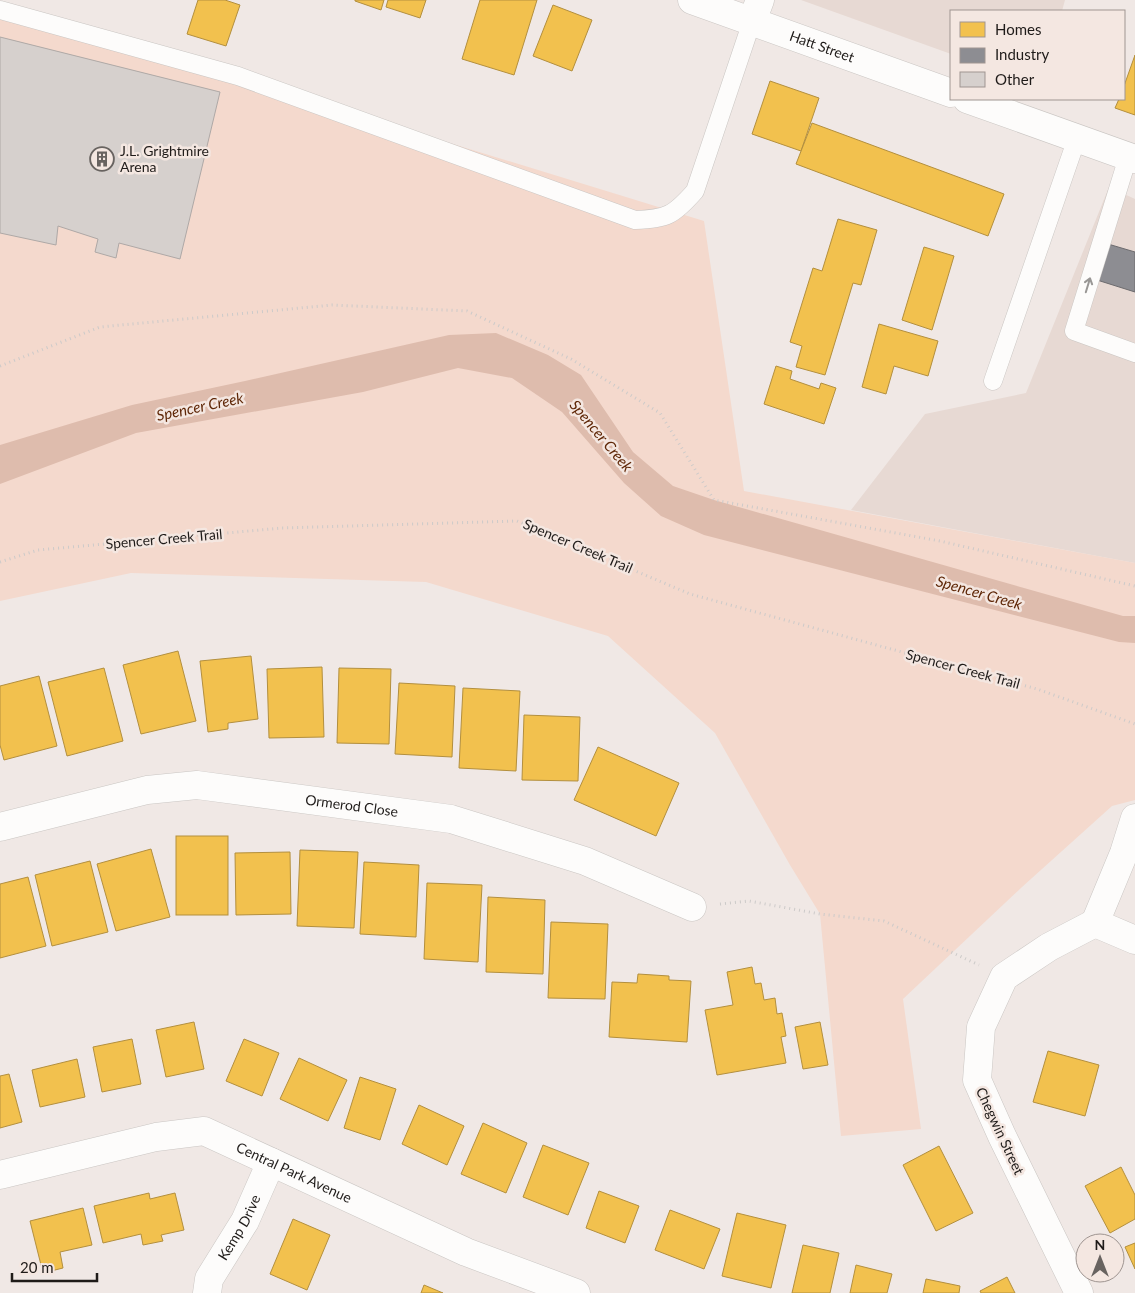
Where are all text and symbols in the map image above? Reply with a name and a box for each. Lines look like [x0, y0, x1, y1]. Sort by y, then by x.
legend [950, 10, 1125, 100]
text: Homes [995, 20, 1041, 38]
street label: Hatt Street [787, 27, 857, 66]
text: Industry [995, 45, 1050, 63]
text: Other [995, 70, 1035, 88]
place label: J.L. Grightmire Arena [120, 142, 209, 175]
building icon: J.L. Grightmire Arena [89, 146, 115, 172]
one-way arrow [1084, 277, 1094, 293]
water label: Spencer Creek [155, 388, 246, 424]
water label: Spencer Creek [566, 396, 638, 476]
street label: Spencer Creek Trail [521, 515, 636, 576]
street label: Spencer Creek Trail [105, 525, 223, 552]
water label: Spencer Creek [934, 571, 1025, 613]
street label: Spencer Creek Trail [904, 645, 1022, 692]
street label: Ormerod Close [304, 791, 399, 820]
street label: Chegwin Street [973, 1084, 1028, 1177]
street label: Central Park Avenue [234, 1138, 355, 1206]
street label: Kemp Drive [214, 1192, 264, 1263]
north arrow [1075, 1233, 1125, 1283]
text: N [1095, 1236, 1105, 1253]
scale bar [12, 1250, 98, 1282]
text: 20 m [20, 1258, 54, 1276]

